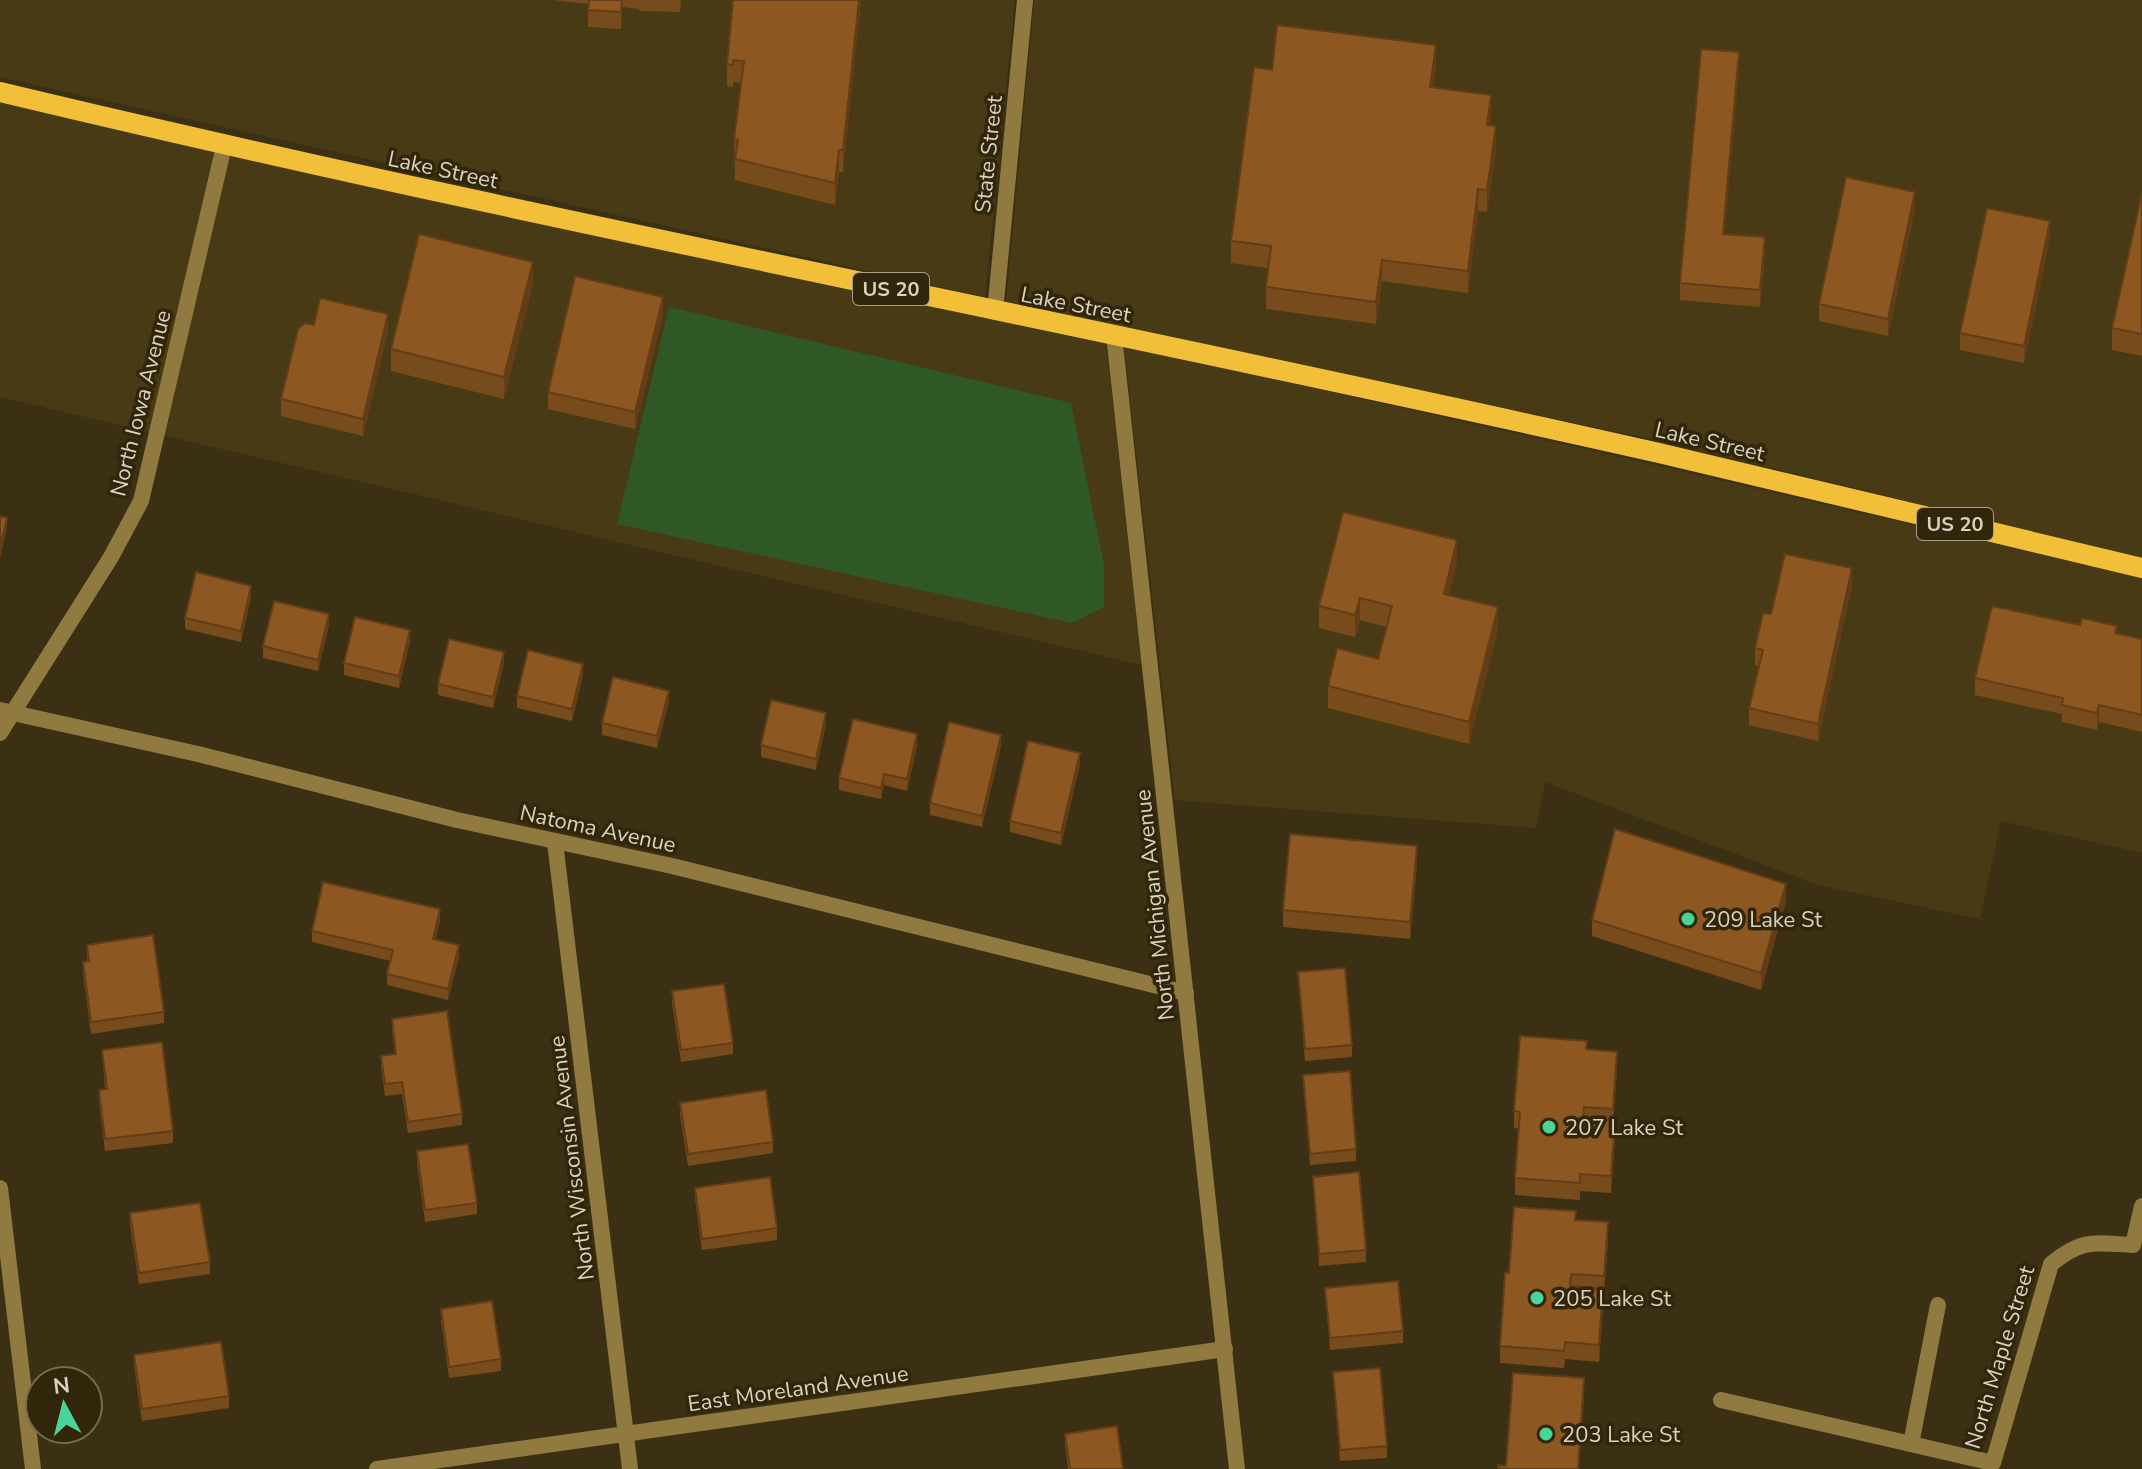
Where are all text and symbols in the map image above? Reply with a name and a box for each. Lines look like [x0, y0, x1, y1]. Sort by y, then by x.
street label: State Street [968, 94, 1010, 214]
street label: Lake Street [385, 144, 501, 196]
road number: US 20 [853, 273, 929, 305]
street label: Lake Street [1018, 280, 1134, 330]
street label: North Iowa Avenue [103, 307, 179, 500]
street label: Lake Street [1652, 415, 1768, 469]
road number: US 20 [1917, 508, 1993, 540]
street label: North Michigan Avenue [1128, 788, 1182, 1022]
street label: Natoma Avenue [517, 798, 679, 860]
place label: 209 Lake St [1704, 905, 1822, 935]
marker: 209 Lake St [1679, 910, 1697, 928]
street label: North Wisconsin Avenue [542, 1034, 602, 1282]
place label: 207 Lake St [1565, 1113, 1683, 1143]
marker: 207 Lake St [1540, 1118, 1558, 1136]
street label: North Maple Street [1958, 1262, 2042, 1452]
place label: 205 Lake St [1553, 1284, 1671, 1314]
marker: 205 Lake St [1528, 1289, 1546, 1307]
street label: East Moreland Avenue [686, 1359, 910, 1419]
north arrow [24, 1365, 104, 1445]
text: N [52, 1370, 72, 1402]
place label: 203 Lake St [1562, 1420, 1680, 1450]
marker: 203 Lake St [1537, 1425, 1555, 1443]

